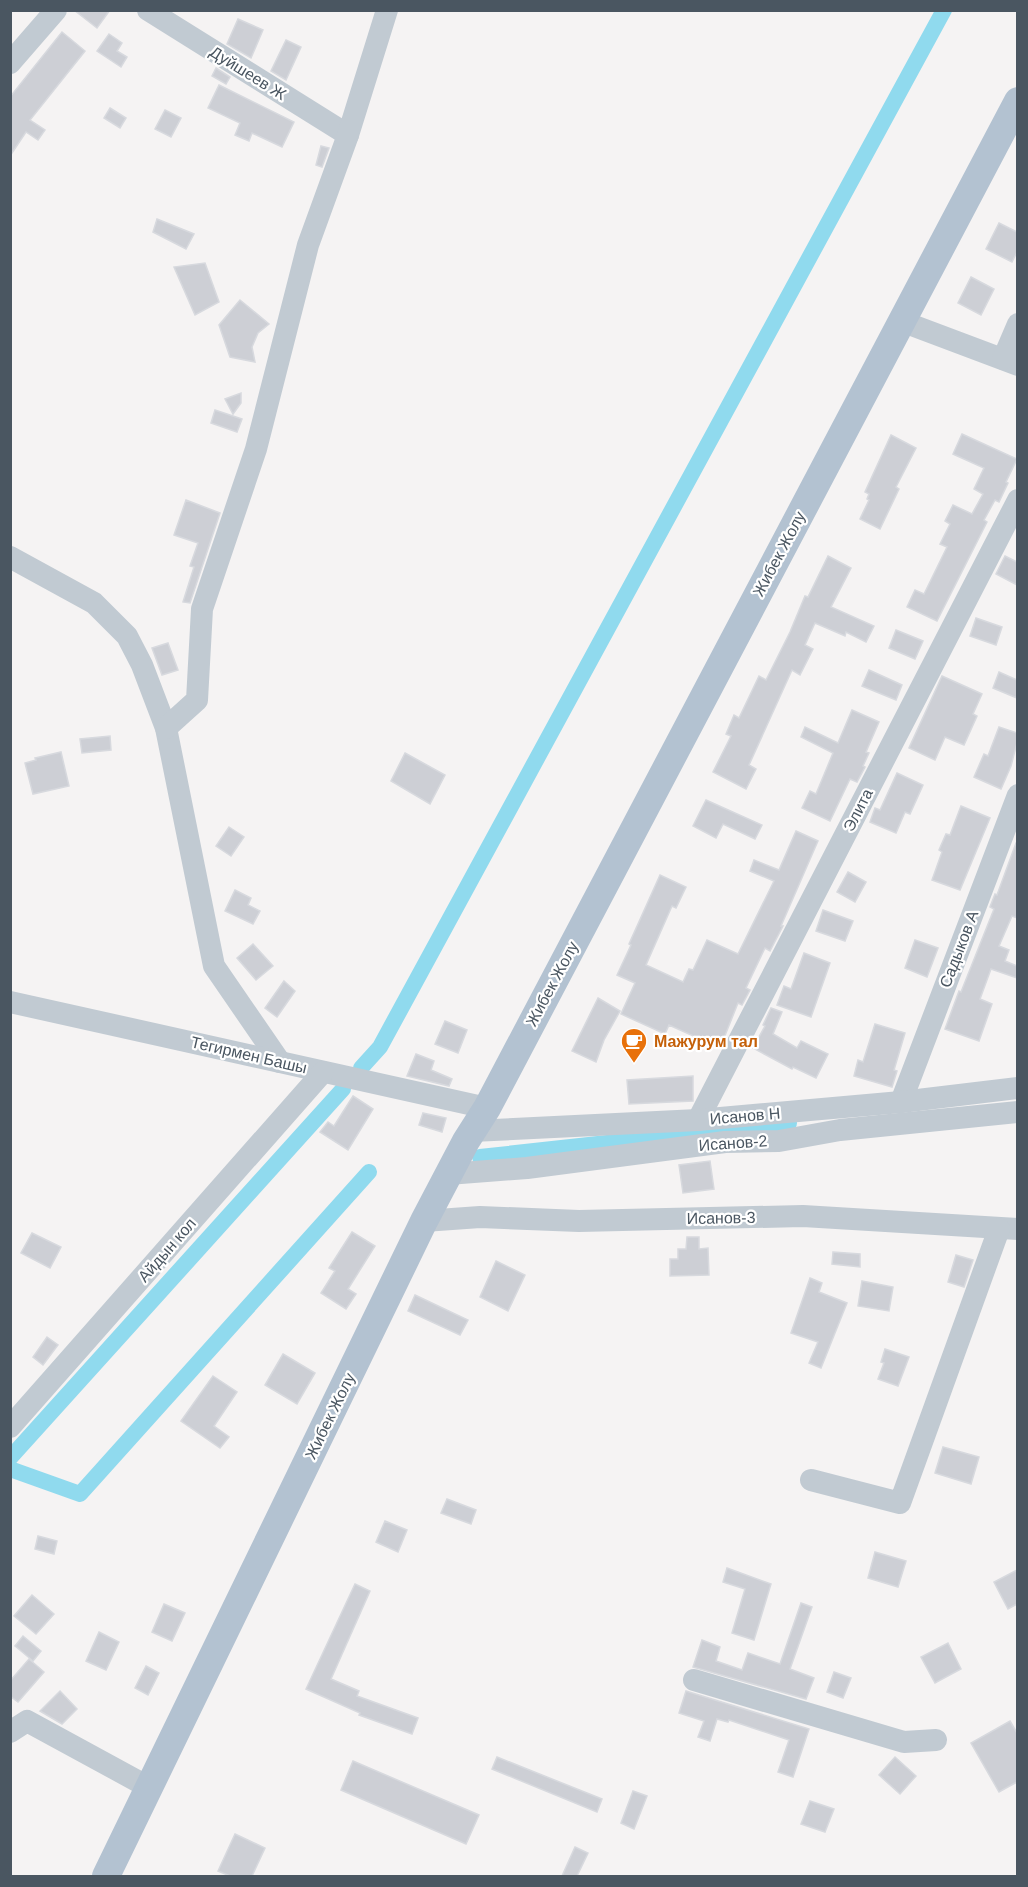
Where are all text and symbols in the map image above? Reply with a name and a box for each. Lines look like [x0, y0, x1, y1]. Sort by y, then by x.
street label: Дуйшеев Ж [207, 43, 289, 103]
street label: Жибек Жолу [750, 509, 808, 599]
street label: Элита [840, 786, 876, 834]
street label: Садыков А [937, 908, 982, 990]
street label: Жибек Жолу [523, 939, 581, 1029]
cafe icon: Мажурум тал [619, 1026, 649, 1064]
street label: Тегирмен Башы [189, 1033, 309, 1077]
place label: Мажурум тал [654, 1033, 758, 1050]
street label: Исанов Н [709, 1104, 781, 1128]
street label: Исанов-2 [698, 1132, 768, 1154]
street label: Исанов-3 [686, 1209, 756, 1227]
street label: Айдын кол [135, 1215, 199, 1285]
street label: Жибек Жолу [302, 1370, 358, 1462]

